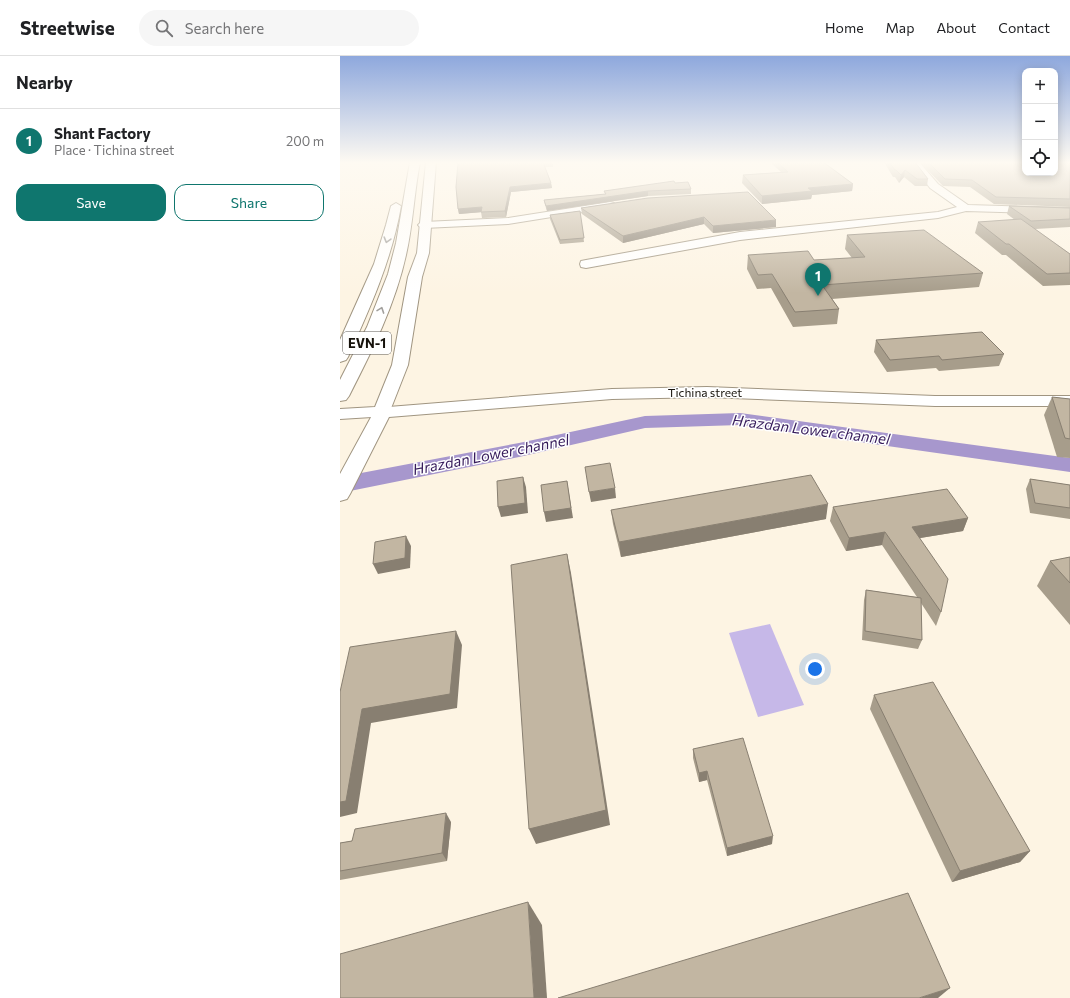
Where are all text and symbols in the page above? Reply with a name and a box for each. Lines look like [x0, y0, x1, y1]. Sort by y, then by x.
search box [139, 10, 419, 46]
text: Streetwise [20, 16, 115, 39]
icon: search [153, 17, 175, 39]
text: Search here [185, 19, 264, 37]
text: Home [825, 19, 864, 36]
text: Map [886, 19, 914, 36]
text: About [936, 19, 976, 36]
text: Contact [998, 19, 1050, 36]
map controls [1022, 68, 1058, 176]
button: + [1022, 68, 1058, 104]
text: Nearby [16, 72, 73, 93]
button: − [1022, 104, 1058, 140]
text: Shant Factory [54, 124, 151, 142]
text: 1 [26, 133, 32, 149]
text: 200 m [286, 133, 324, 149]
button: locate [1022, 140, 1058, 176]
text: Place · Tichina street [54, 142, 174, 158]
button: Save [16, 184, 166, 221]
button: Share [174, 184, 324, 221]
one-way arrow [383, 237, 392, 244]
pin: 1 [805, 263, 831, 296]
one-way arrow [376, 307, 384, 314]
road number: EVN-1 [343, 332, 391, 354]
street label: Tichina street [668, 385, 742, 399]
water label: Hrazdan Lower channel [731, 410, 892, 448]
water label: Hrazdan Lower channel [411, 430, 572, 478]
your location [805, 659, 825, 679]

